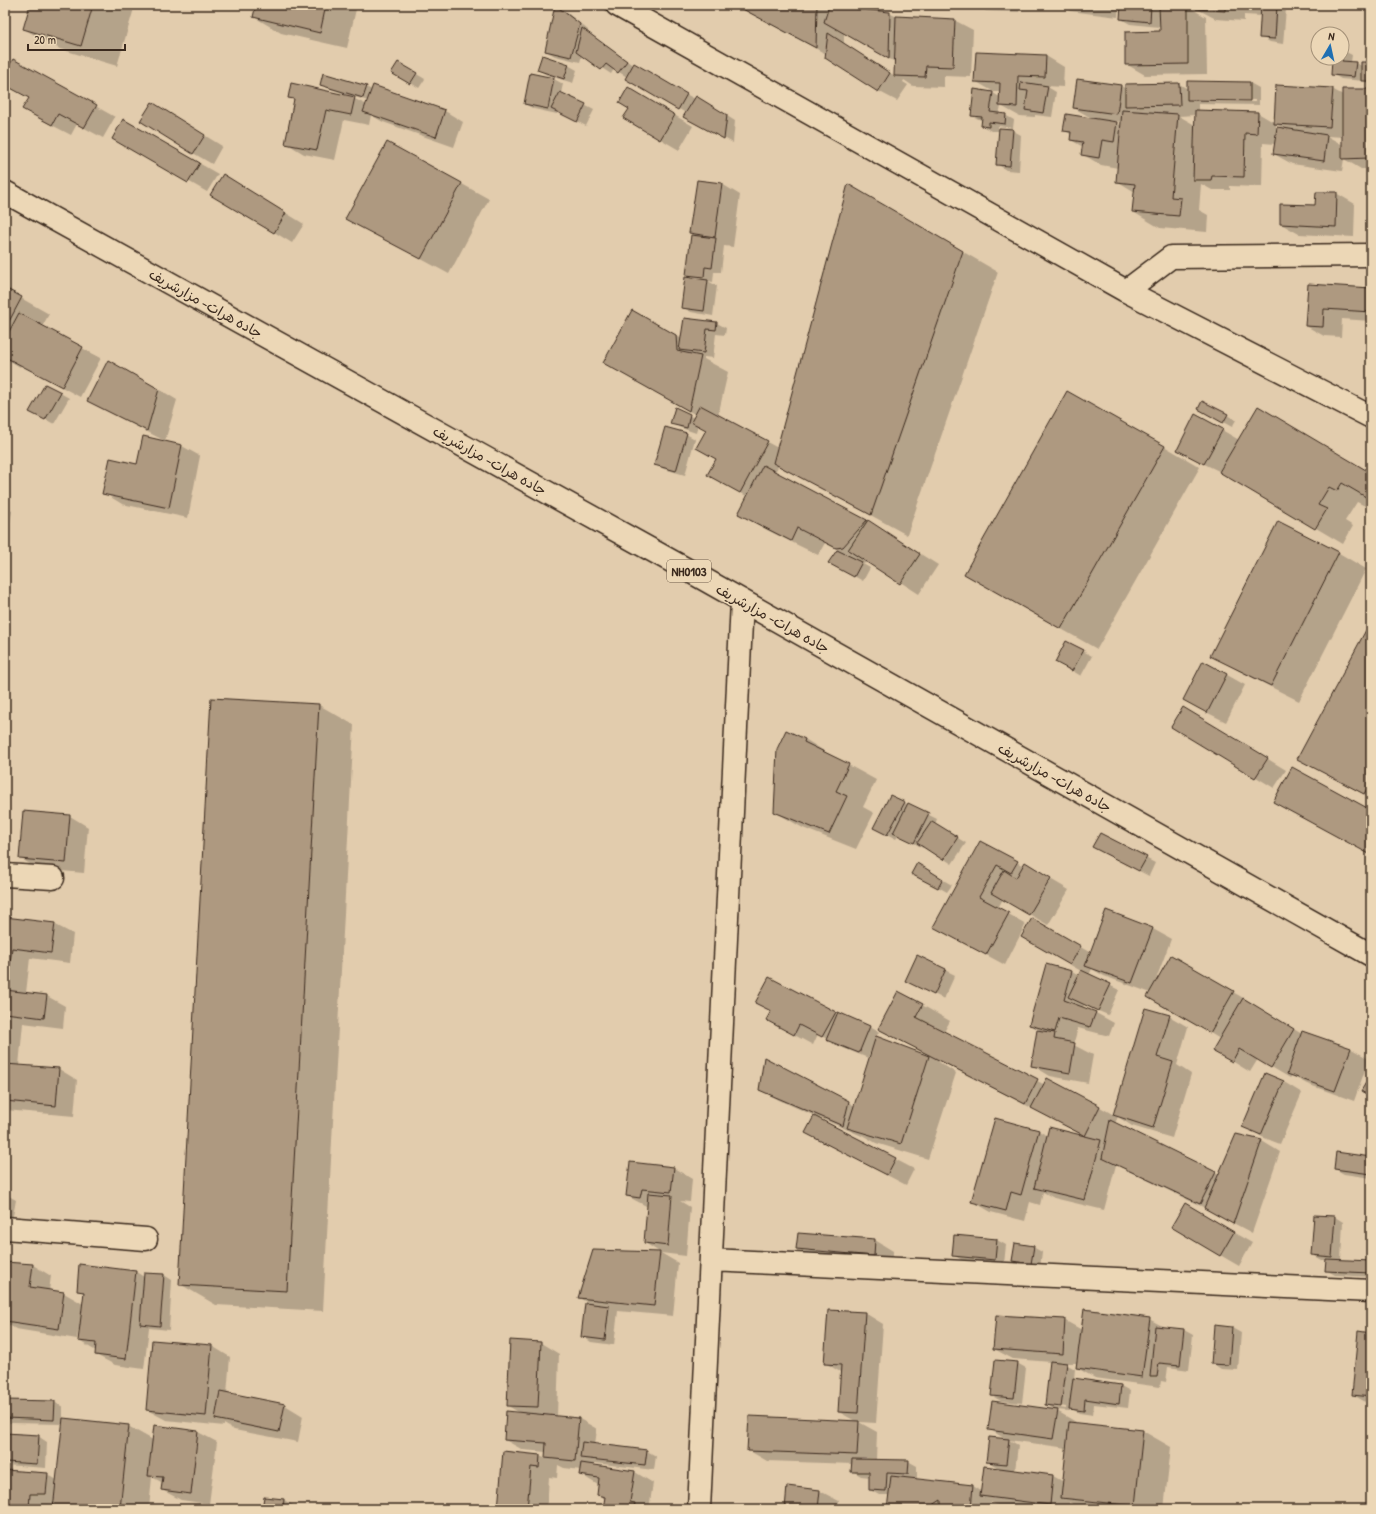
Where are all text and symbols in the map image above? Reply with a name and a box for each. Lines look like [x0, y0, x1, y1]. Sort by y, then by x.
scale bar [28, 26, 125, 52]
north arrow [1310, 26, 1350, 66]
text: N [1328, 29, 1336, 44]
text: 20 m [34, 31, 56, 48]
street label: جاده هرات- مزارشریف [146, 264, 266, 342]
street label: جاده هرات- مزارشریف [430, 421, 550, 499]
road number: NH0103 [667, 560, 711, 582]
street label: جاده هرات- مزارشریف [713, 579, 833, 657]
street label: جاده هرات- مزارشریف [995, 738, 1115, 816]

